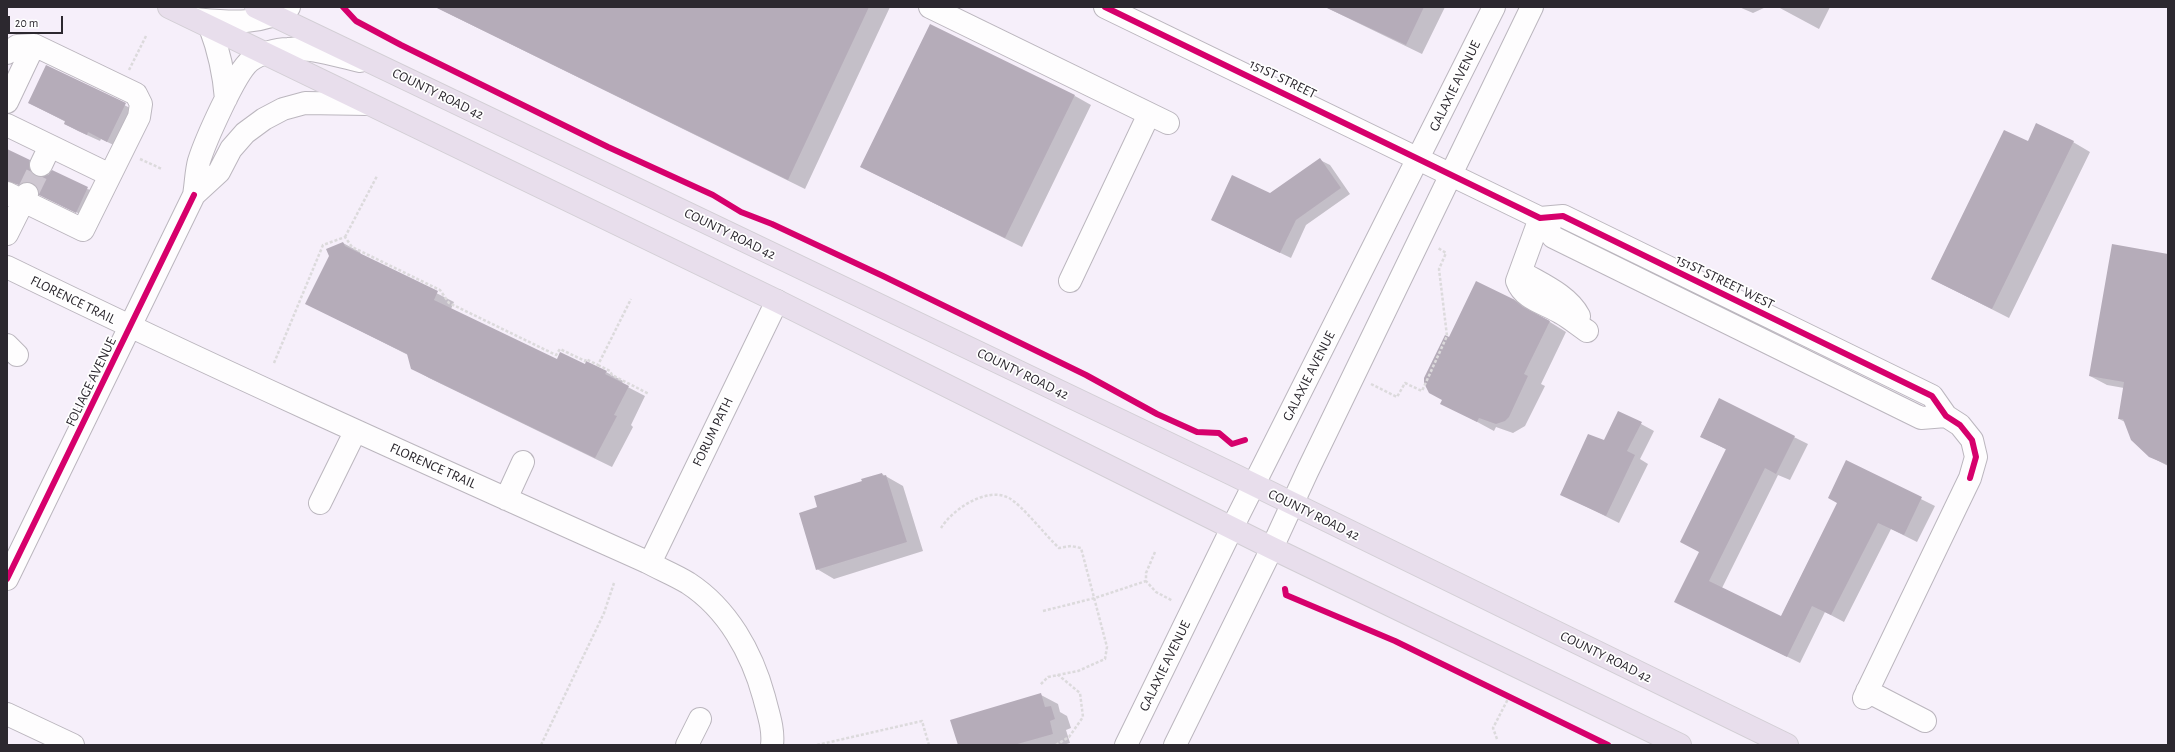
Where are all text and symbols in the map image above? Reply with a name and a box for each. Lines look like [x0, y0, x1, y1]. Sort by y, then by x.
scale bar [10, 8, 65, 34]
text: 20 m [15, 17, 38, 29]
street label: GALAXIE AVENUE [1426, 38, 1484, 134]
street label: 151ST STREET [1247, 56, 1319, 102]
street label: COUNTY ROAD 42 [390, 65, 486, 123]
street label: COUNTY ROAD 42 [682, 205, 778, 263]
street label: 151ST STREET WEST [1673, 251, 1777, 313]
street label: FLORENCE TRAIL [28, 272, 118, 328]
street label: GALAXIE AVENUE [1279, 328, 1339, 424]
street label: FOLIAGE AVENUE [62, 335, 120, 429]
street label: COUNTY ROAD 42 [975, 345, 1071, 403]
street label: FORUM PATH [689, 395, 737, 469]
street label: FLORENCE TRAIL [387, 439, 479, 493]
street label: COUNTY ROAD 42 [1266, 486, 1362, 544]
street label: GALAXIE AVENUE [1136, 618, 1194, 714]
street label: COUNTY ROAD 42 [1558, 628, 1654, 686]

